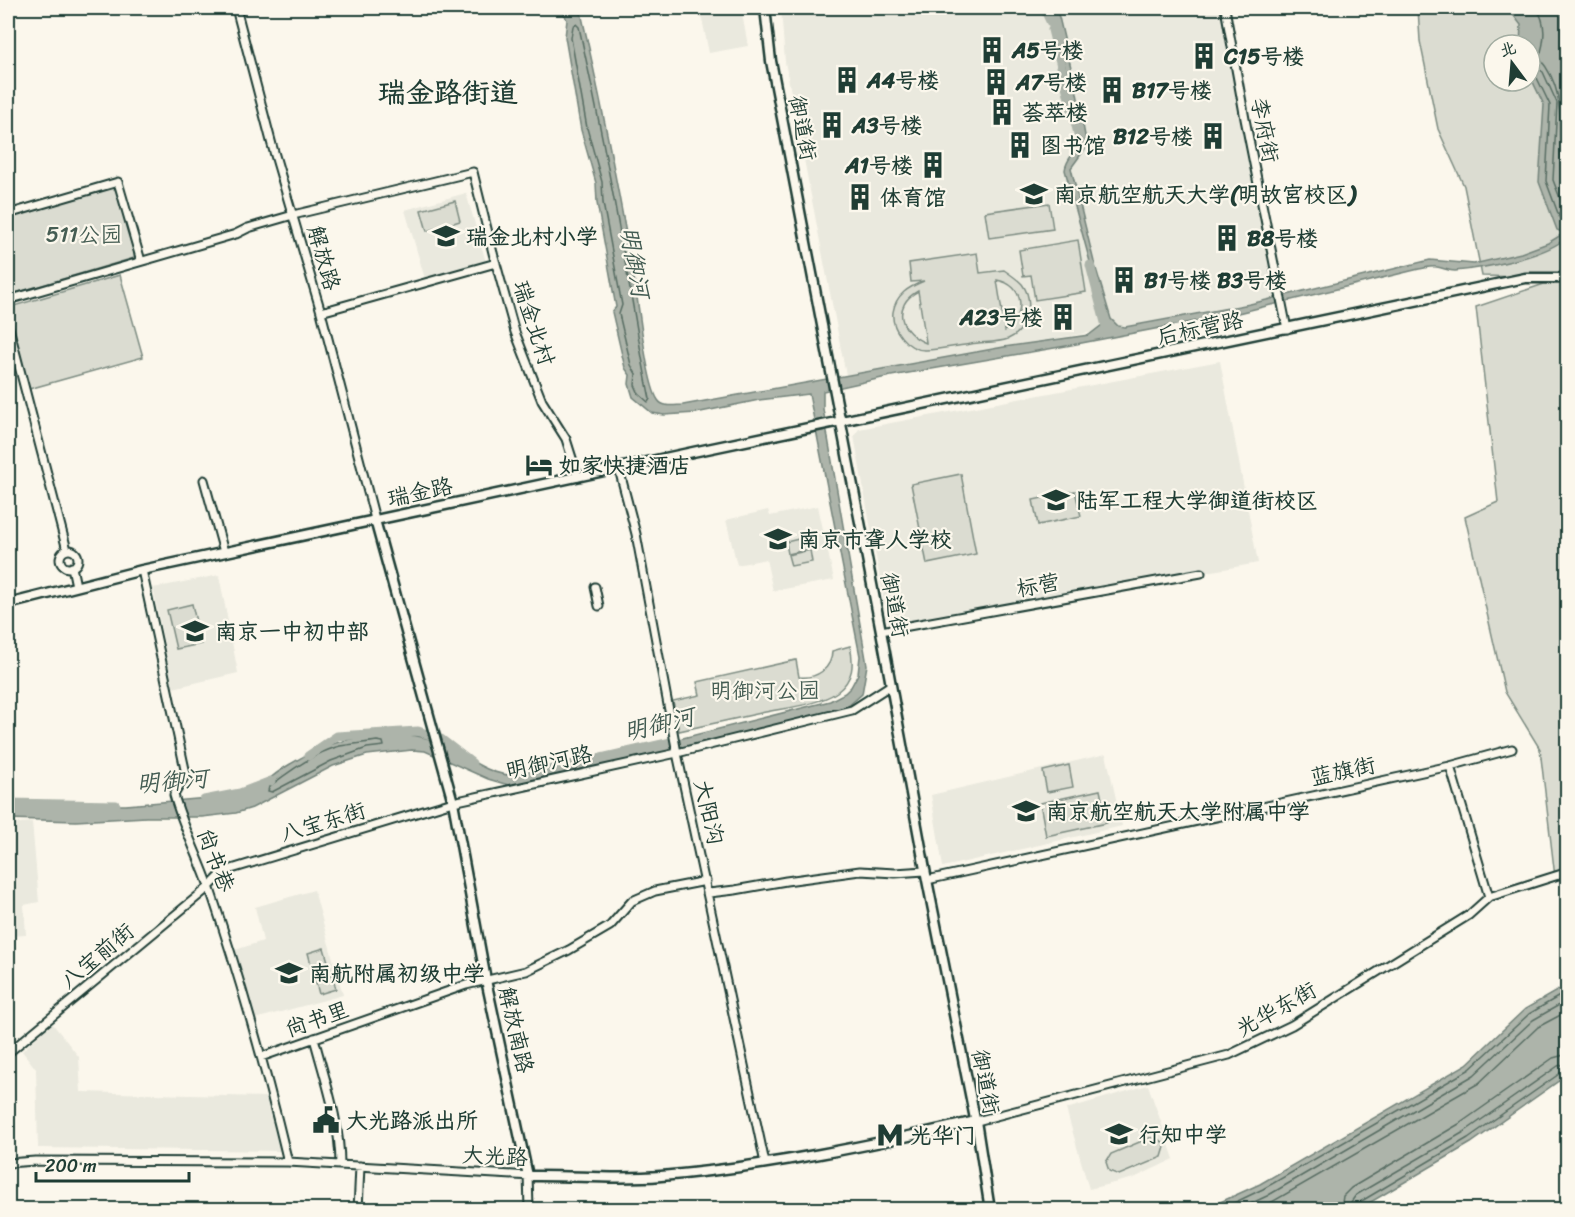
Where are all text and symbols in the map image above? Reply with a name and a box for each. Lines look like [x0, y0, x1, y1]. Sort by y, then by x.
place label: A5号楼 [1011, 31, 1084, 70]
north arrow [1482, 33, 1542, 93]
text: 北 [1496, 33, 1520, 65]
building icon: A5号楼 [977, 35, 1007, 65]
place label: C15号楼 [1223, 37, 1305, 76]
building icon: C15号楼 [1189, 41, 1219, 71]
place label: A4号楼 [866, 61, 939, 100]
place label: A7号楼 [1015, 63, 1087, 102]
building icon: A4号楼 [832, 65, 862, 95]
building icon: A7号楼 [981, 67, 1011, 97]
district label: 瑞金路街道 [378, 68, 518, 117]
place label: B17号楼 [1132, 71, 1212, 110]
building icon: B17号楼 [1097, 75, 1127, 105]
street label: 御道街 [778, 92, 828, 164]
place label: 荟萃楼 [1022, 93, 1088, 132]
street label: 李府街 [1240, 94, 1290, 166]
building icon: 荟萃楼 [987, 97, 1017, 127]
place label: A3号楼 [851, 106, 923, 145]
building icon: A3号楼 [817, 110, 847, 140]
place label: B12号楼 [1113, 117, 1193, 156]
building icon: B12号楼 [1198, 121, 1228, 151]
place label: 图书馆 [1040, 126, 1106, 165]
building icon: 图书馆 [1005, 130, 1035, 160]
place label: A1号楼 [844, 146, 913, 185]
building icon: A1号楼 [918, 150, 948, 180]
place label: 南京航空航天大学(明故宫校区) [1054, 175, 1358, 214]
place label: 体育馆 [880, 178, 946, 217]
school or university icon: 南京航空航天大学(明故宫校区) [1019, 179, 1049, 209]
building icon: 体育馆 [845, 182, 875, 212]
park label: 511公园 [46, 215, 122, 254]
place label: 瑞金北村小学 [466, 217, 598, 256]
place label: B8号楼 [1247, 219, 1318, 258]
street label: 解放路 [296, 221, 352, 295]
school or university icon: 瑞金北村小学 [431, 221, 461, 251]
water label: 明御河 [608, 223, 663, 305]
building icon: B8号楼 [1212, 223, 1242, 253]
place label: B1号楼 B3号楼 [1144, 261, 1287, 300]
building icon: B1号楼 B3号楼 [1109, 265, 1139, 295]
street label: 瑞金北村 [502, 275, 566, 371]
place label: A23号楼 [959, 298, 1043, 337]
street label: 后标营路 [1153, 300, 1247, 356]
building icon: A23号楼 [1048, 302, 1078, 332]
place label: 如家快捷酒店 [559, 446, 691, 485]
hotel icon: 如家快捷酒店 [524, 450, 554, 480]
street label: 瑞金路 [384, 466, 456, 518]
place label: 陆军工程大学御道街校区 [1076, 481, 1318, 520]
school or university icon: 陆军工程大学御道街校区 [1041, 485, 1071, 515]
place label: 南京市聋人学校 [798, 520, 952, 559]
school or university icon: 南京市聋人学校 [763, 524, 793, 554]
street label: 标营 [1013, 562, 1063, 608]
street label: 御道街 [870, 569, 920, 641]
place label: 南京一中初中部 [215, 612, 369, 651]
school or university icon: 南京一中初中部 [180, 616, 210, 646]
park label: 明御河公园 [710, 671, 820, 710]
water label: 明御河 [619, 695, 703, 753]
street label: 明御河路 [502, 734, 596, 790]
street label: 蓝旗街 [1307, 745, 1379, 797]
water label: 明御河 [134, 757, 214, 805]
street label: 大阳沟 [683, 775, 735, 849]
street label: 八宝东街 [275, 790, 371, 854]
place label: 南京航空航天大学附属中学 [1046, 792, 1310, 831]
school or university icon: 南京航空航天大学附属中学 [1011, 796, 1041, 826]
street label: 尚书巷 [186, 822, 246, 898]
street label: 八宝前街 [51, 913, 143, 999]
place label: 南航附属初级中学 [309, 954, 485, 993]
school or university icon: 南航附属初级中学 [274, 958, 304, 988]
street label: 光华东街 [1228, 971, 1324, 1047]
street label: 解放南路 [487, 983, 545, 1077]
street label: 尚书里 [279, 990, 355, 1048]
street label: 御道街 [961, 1046, 1011, 1118]
place label: 大光路派出所 [346, 1101, 478, 1140]
public building icon: 大光路派出所 [311, 1105, 341, 1135]
place label: 行知中学 [1139, 1115, 1227, 1154]
place label: 光华门 [910, 1116, 976, 1155]
school or university icon: 行知中学 [1104, 1119, 1134, 1149]
metro station icon: 光华门 [875, 1120, 905, 1150]
street label: 大光路 [461, 1135, 529, 1177]
scale bar [36, 1145, 189, 1183]
text: 200 m [45, 1150, 97, 1182]

